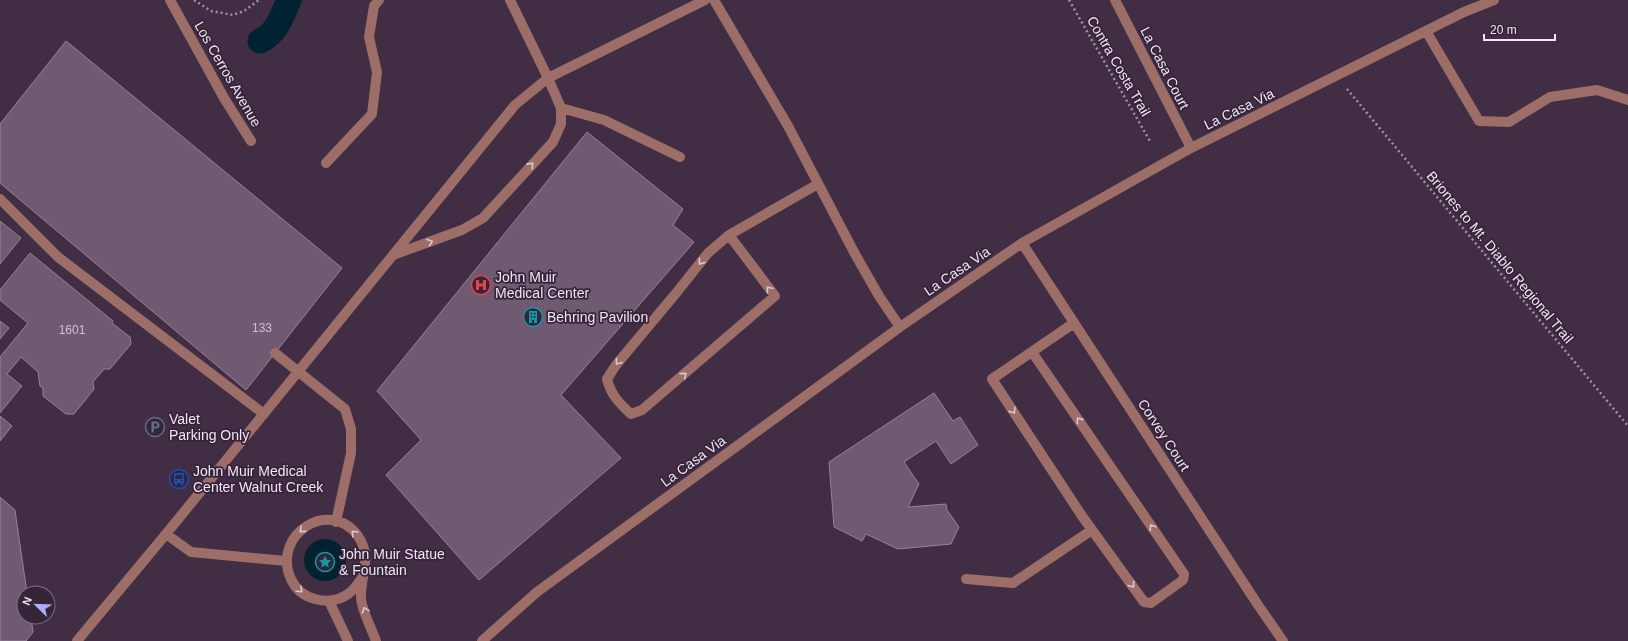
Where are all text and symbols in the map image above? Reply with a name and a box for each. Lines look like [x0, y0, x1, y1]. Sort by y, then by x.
street label: Contra Costa Trail [1084, 13, 1154, 119]
scale bar [1484, 16, 1555, 42]
street label: Los Cerros Avenue [191, 19, 265, 130]
text: 20 m [1490, 23, 1517, 37]
street label: La Casa Court [1137, 24, 1193, 112]
street label: La Casa Via [1201, 85, 1277, 133]
one-way arrow [526, 163, 533, 170]
street label: Briones to Mt. Diablo Regional Trail [1423, 168, 1577, 346]
one-way arrow [426, 238, 433, 247]
street label: La Casa Via [921, 243, 993, 299]
one-way arrow [699, 257, 706, 264]
place label: John Muir Medical Center [495, 269, 589, 301]
hospital icon: John Muir Medical Center [470, 274, 492, 296]
one-way arrow [767, 286, 774, 293]
building icon: Behring Pavilion [522, 306, 544, 328]
place label: Behring Pavilion [547, 309, 648, 325]
house number: 133 [252, 321, 272, 335]
house number: 1601 [59, 323, 86, 337]
one-way arrow [616, 358, 623, 365]
one-way arrow [679, 372, 686, 379]
street label: Corvey Court [1135, 396, 1193, 474]
one-way arrow [1008, 407, 1016, 414]
place label: Valet Parking Only [169, 411, 249, 443]
parking icon: Valet Parking Only [144, 416, 166, 438]
one-way arrow [1076, 417, 1084, 424]
street label: La Casa Via [658, 432, 729, 490]
place label: John Muir Medical Center Walnut Creek [193, 463, 324, 495]
bus stop icon: John Muir Medical Center Walnut Creek [168, 468, 190, 490]
one-way arrow [299, 525, 307, 532]
one-way arrow [1150, 525, 1157, 532]
one-way arrow [351, 530, 359, 538]
place label: John Muir Statue & Fountain [339, 546, 445, 578]
place icon: John Muir Statue & Fountain [314, 551, 336, 573]
one-way arrow [1127, 581, 1134, 588]
north arrow [16, 585, 56, 625]
one-way arrow [295, 585, 302, 592]
text: N [20, 595, 34, 607]
one-way arrow [361, 607, 369, 614]

